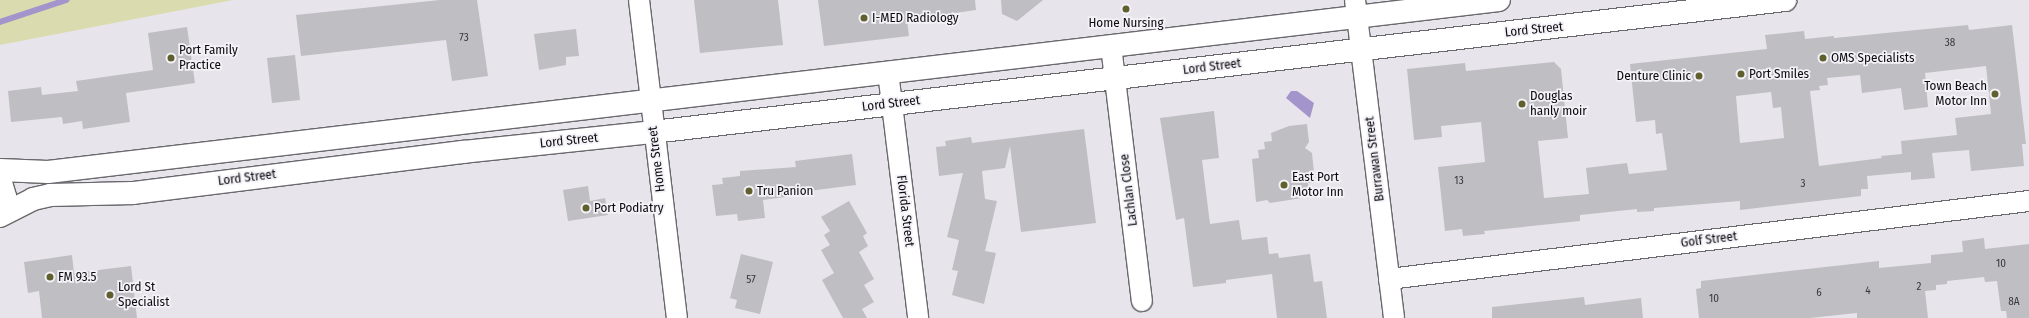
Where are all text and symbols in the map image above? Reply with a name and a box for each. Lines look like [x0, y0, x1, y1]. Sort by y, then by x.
marker: Home Nursing [1121, 4, 1131, 14]
place label: I-MED Radiology [872, 10, 959, 26]
marker: I-MED Radiology [859, 13, 869, 23]
place label: Home Nursing [1088, 15, 1164, 31]
street label: Lord Street [1504, 19, 1564, 41]
house number: 73 [459, 31, 469, 45]
house number: 38 [1945, 36, 1955, 50]
place label: Port Family Practice [179, 43, 238, 74]
place label: OMS Specialists [1831, 50, 1915, 66]
marker: Port Family Practice [166, 53, 176, 63]
marker: OMS Specialists [1818, 53, 1828, 63]
street label: Lord Street [1182, 56, 1242, 78]
place label: Port Smiles [1749, 66, 1809, 82]
place label: Denture Clinic [1617, 68, 1691, 84]
marker: Port Smiles [1736, 69, 1746, 79]
marker: Denture Clinic [1694, 71, 1704, 81]
place label: Town Beach Motor Inn [1924, 79, 1987, 110]
place label: Douglas hanly moir [1530, 89, 1587, 120]
marker: Town Beach Motor Inn [1990, 89, 2000, 99]
street label: Lord Street [861, 93, 921, 115]
marker: Douglas hanly moir [1517, 99, 1527, 109]
street label: Burrawan Street [1362, 116, 1388, 202]
street label: Home Street [645, 125, 669, 193]
street label: Lord Street [539, 130, 599, 152]
street label: Lachlan Close [1117, 153, 1141, 227]
street label: Lord Street [217, 167, 277, 189]
place label: East Port Motor Inn [1292, 170, 1344, 201]
street label: Florida Street [893, 174, 917, 248]
house number: 13 [1454, 174, 1464, 188]
house number: 3 [1801, 177, 1805, 191]
marker: East Port Motor Inn [1279, 180, 1289, 190]
place label: Tru Panion [757, 183, 813, 199]
marker: Tru Panion [744, 186, 754, 196]
place label: Port Podiatry [594, 200, 664, 216]
marker: Port Podiatry [581, 203, 591, 213]
street label: Golf Street [1680, 229, 1738, 251]
house number: 10 [1996, 257, 2006, 271]
place label: FM 93.5 [58, 269, 97, 285]
marker: FM 93.5 [45, 272, 55, 282]
house number: 57 [746, 273, 756, 287]
place label: Lord St Specialist [118, 280, 169, 311]
house number: 2 [1917, 280, 1921, 294]
house number: 4 [1865, 284, 1871, 298]
house number: 6 [1816, 286, 1822, 300]
marker: Lord St Specialist [105, 290, 115, 300]
house number: 10 [1709, 292, 1719, 306]
house number: 8A [2008, 295, 2020, 309]

